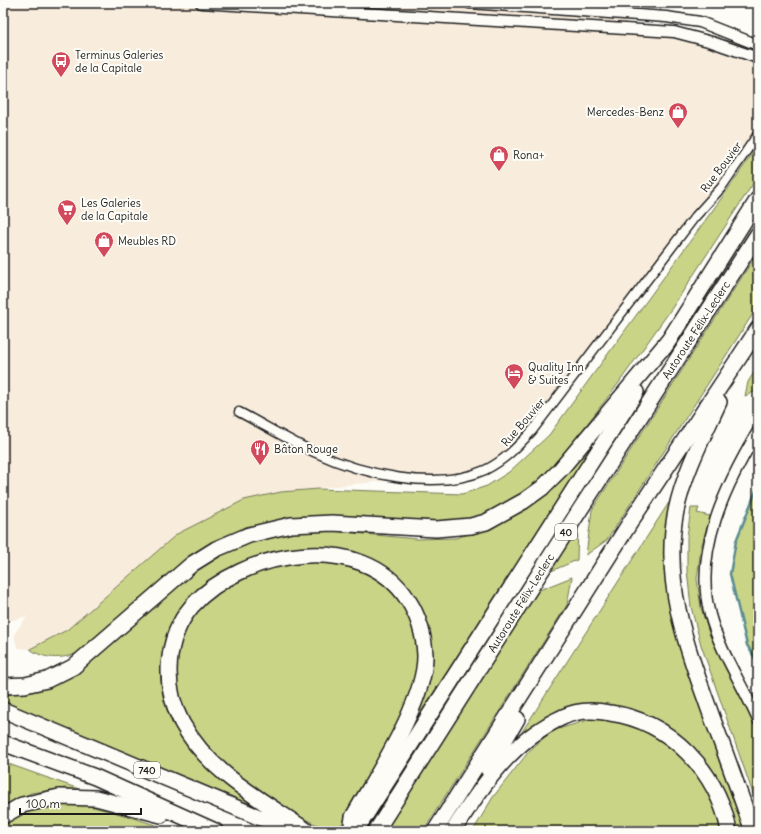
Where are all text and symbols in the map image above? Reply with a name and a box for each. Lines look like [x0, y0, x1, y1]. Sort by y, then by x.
place label: Terminus Galeries de la Capitale [75, 48, 163, 75]
bus stop icon: Terminus Galeries de la Capitale [50, 50, 72, 78]
shop icon: Mercedes-Benz [667, 101, 689, 129]
place label: Mercedes-Benz [587, 105, 664, 119]
street label: Rue Bouvier [697, 138, 745, 195]
shop icon: Rona+ [488, 144, 510, 172]
place label: Rona+ [513, 148, 545, 162]
place label: Les Galeries de la Capitale [81, 196, 148, 223]
supermarket icon: Les Galeries de la Capitale [56, 198, 78, 226]
shop icon: Meubles RD [93, 230, 115, 258]
place label: Meubles RD [118, 234, 176, 248]
street label: Autoroute Félix-Leclerc [659, 278, 733, 382]
place label: Quality Inn & Suites [528, 360, 584, 387]
hotel icon: Quality Inn & Suites [503, 362, 525, 390]
street label: Rue Bouvier [498, 394, 548, 449]
restaurant icon: Bâton Rouge [249, 438, 271, 466]
place label: Bâton Rouge [274, 442, 338, 456]
road number: 40 [555, 524, 577, 540]
street label: Autoroute Félix-Leclerc [485, 551, 557, 655]
road number: 740 [134, 762, 160, 778]
scale bar [20, 790, 141, 816]
text: 100 m [26, 796, 60, 811]

